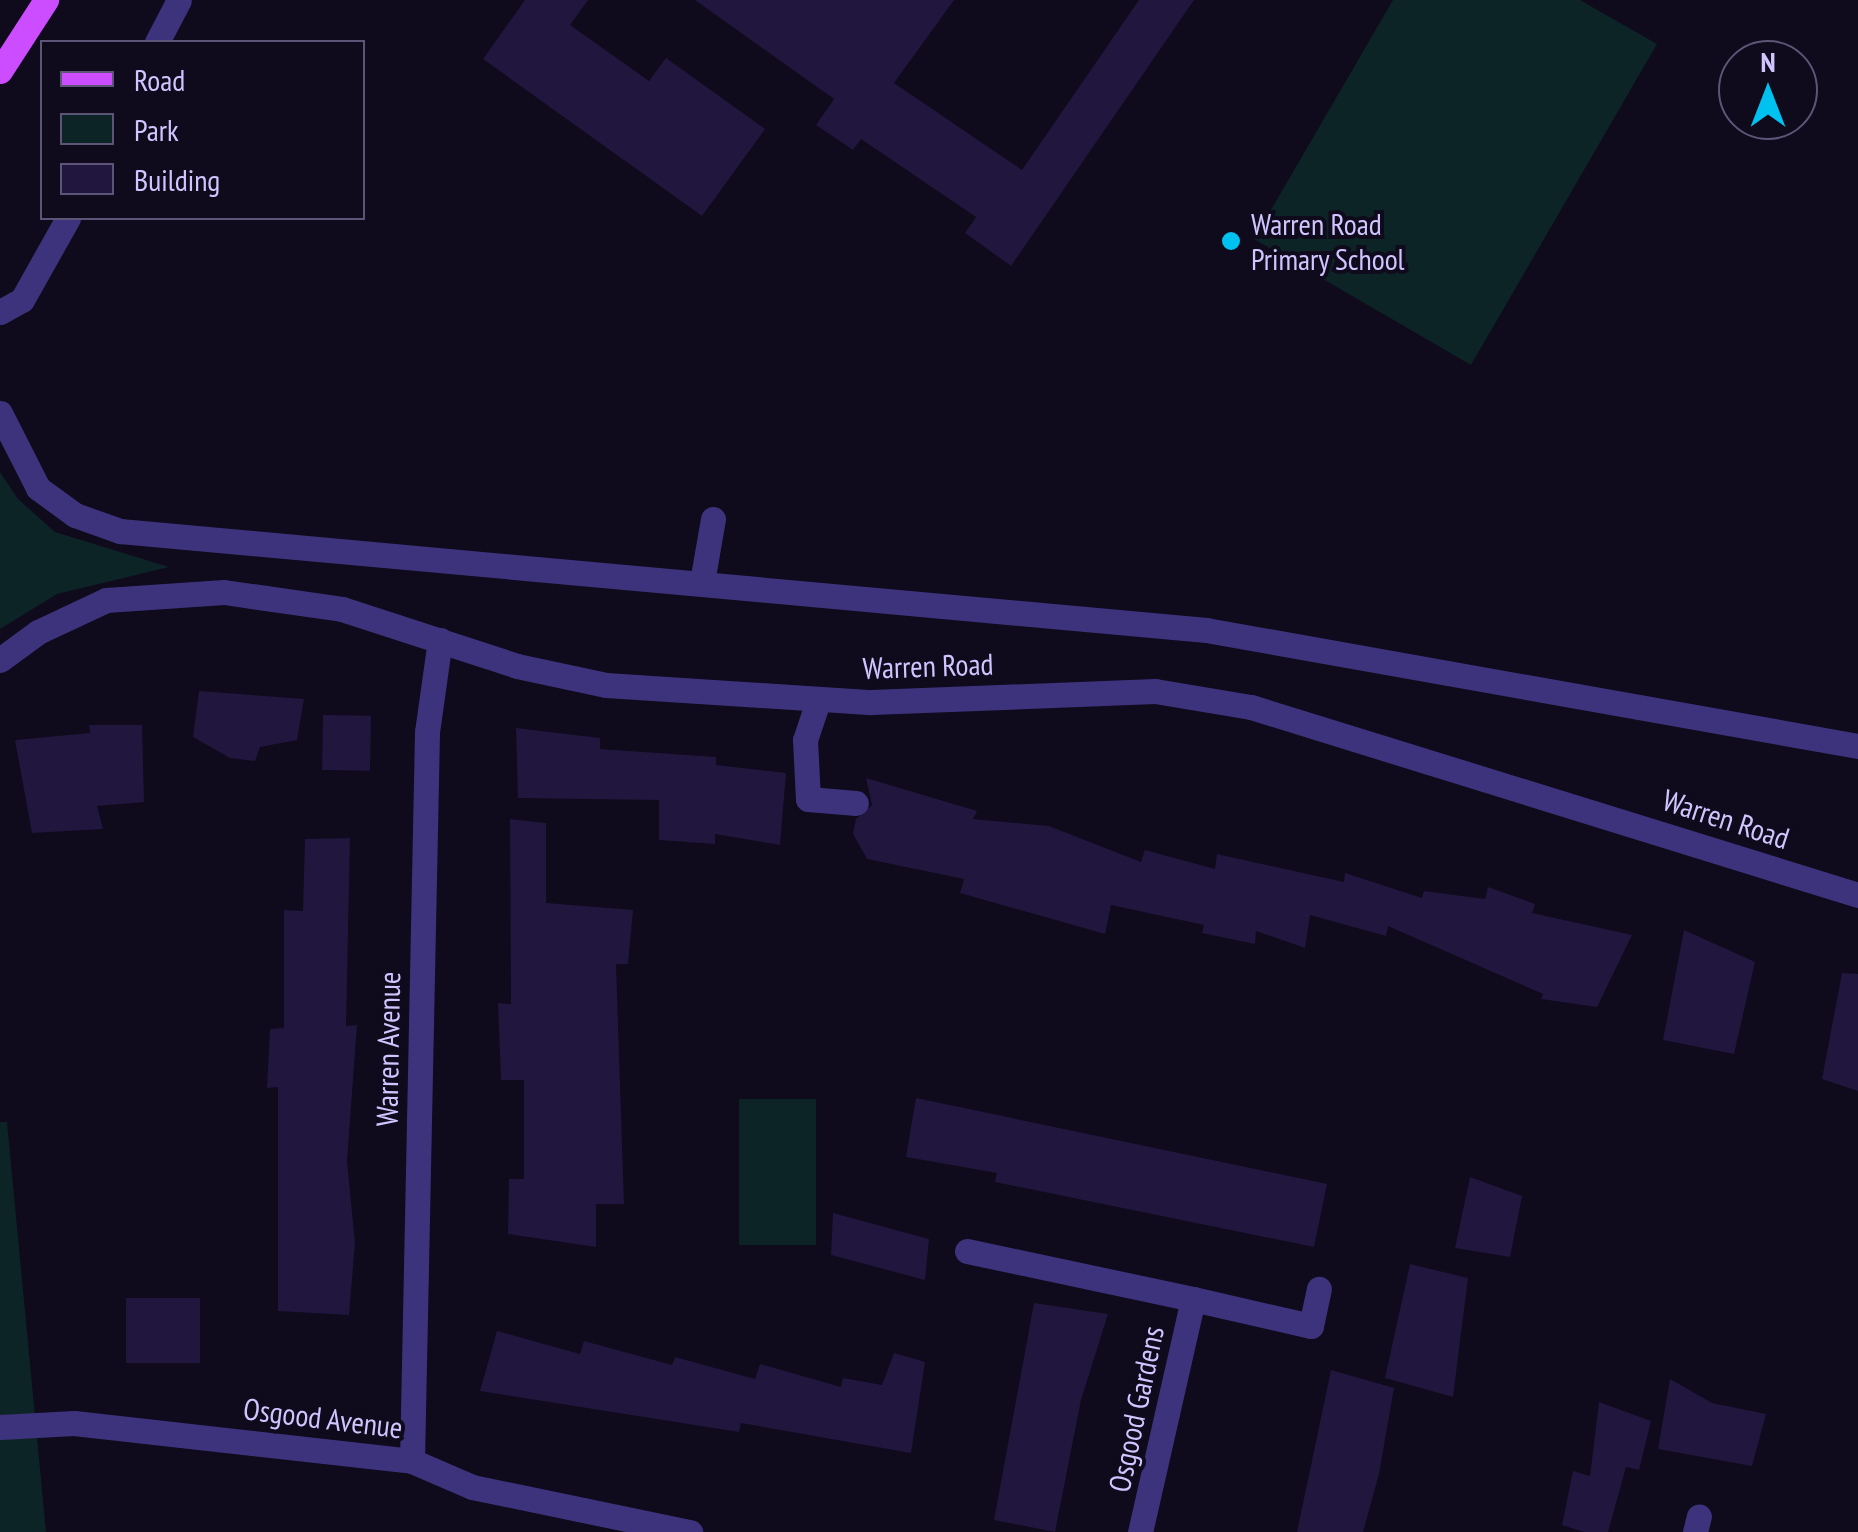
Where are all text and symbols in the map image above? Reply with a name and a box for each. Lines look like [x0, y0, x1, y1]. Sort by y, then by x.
legend [40, 40, 365, 220]
north arrow [1718, 40, 1818, 140]
text: N [1760, 43, 1776, 80]
text: Road [134, 60, 185, 99]
text: Park [134, 110, 179, 149]
text: Building [134, 160, 220, 199]
place label: Warren Road Primary School [1251, 206, 1405, 276]
marker: Warren Road Primary School [1220, 230, 1242, 252]
street label: Warren Road [862, 646, 994, 686]
street label: Warren Road [1658, 782, 1794, 856]
street label: Warren Avenue [369, 971, 407, 1127]
street label: Osgood Gardens [1101, 1323, 1171, 1495]
street label: Osgood Avenue [241, 1390, 405, 1446]

